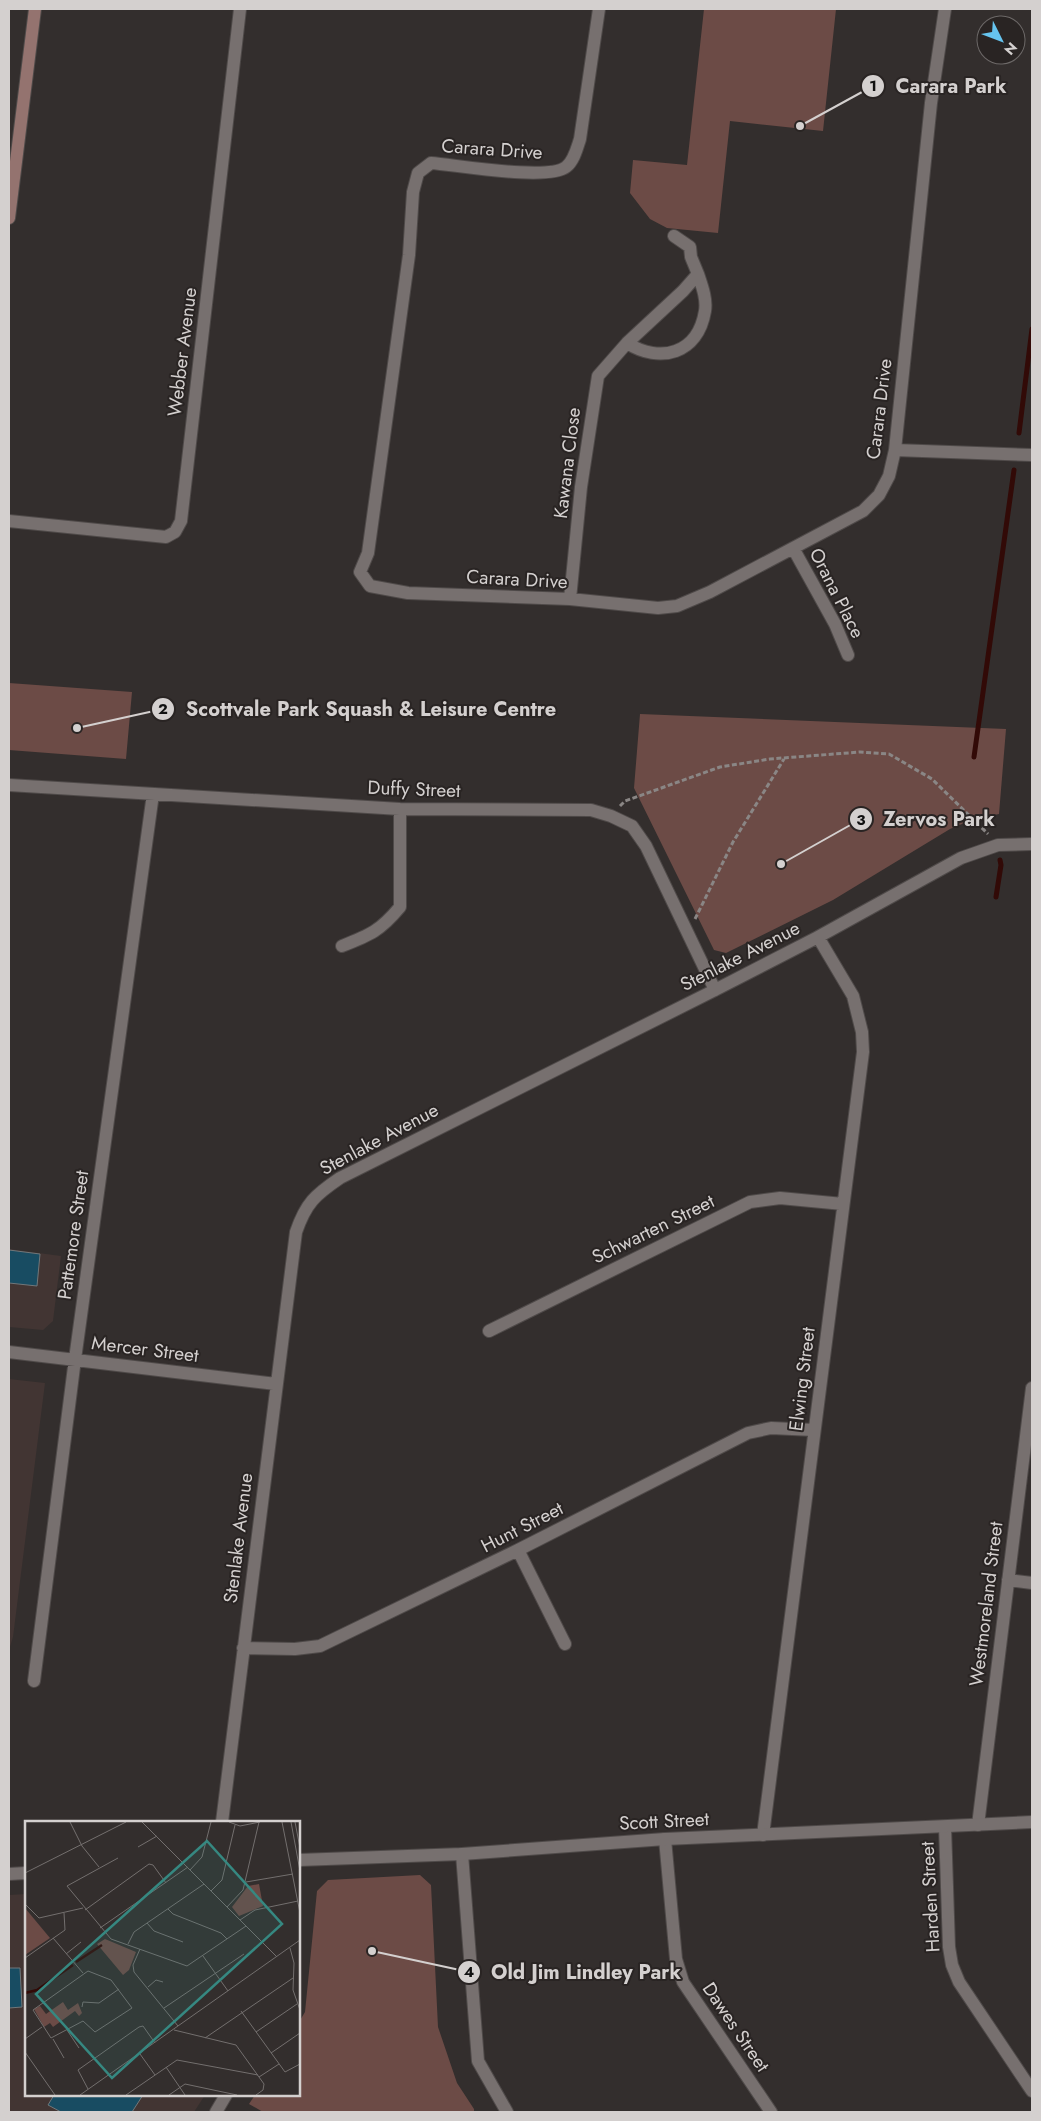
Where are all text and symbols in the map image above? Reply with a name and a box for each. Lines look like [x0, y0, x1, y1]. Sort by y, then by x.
north arrow [976, 15, 1026, 65]
text: N [1000, 38, 1022, 60]
callout: Carara Park [861, 69, 1017, 104]
text: Carara Park [895, 72, 1007, 101]
text: 1 [869, 75, 877, 97]
street label: Carara Drive [440, 132, 544, 166]
street label: Webber Avenue [161, 286, 203, 418]
street label: Carara Drive [859, 357, 899, 461]
street label: Kawana Close [547, 406, 587, 520]
street label: Orana Place [803, 543, 871, 643]
street label: Carara Drive [466, 563, 569, 595]
callout: Scottvale Park Squash & Leisure Centre [151, 691, 566, 726]
text: Scottvale Park Squash & Leisure Centre [186, 695, 556, 724]
text: 2 [158, 698, 168, 720]
street label: Duffy Street [367, 774, 461, 804]
callout: Zervos Park [848, 802, 1005, 837]
text: Zervos Park [883, 805, 995, 834]
text: 3 [856, 809, 866, 831]
street label: Stenlake Avenue [676, 914, 805, 998]
street label: Stenlake Avenue [315, 1096, 443, 1182]
street label: Pattemore Street [51, 1168, 95, 1301]
street label: Schwarten Street [587, 1187, 719, 1270]
street label: Elwing Street [782, 1325, 822, 1433]
street label: Mercer Street [90, 1329, 201, 1369]
street label: Stenlake Avenue [217, 1471, 259, 1605]
street label: Hunt Street [476, 1495, 568, 1559]
street label: Westmoreland Street [962, 1520, 1010, 1688]
street label: Scott Street [618, 1805, 710, 1837]
inset map [25, 1821, 300, 2096]
street label: Harden Street [914, 1841, 946, 1953]
callout: Old Jim Lindley Park [456, 1954, 691, 1989]
text: Old Jim Lindley Park [491, 1958, 681, 1987]
text: 4 [464, 1961, 474, 1983]
street label: Dawes Street [696, 1977, 776, 2078]

